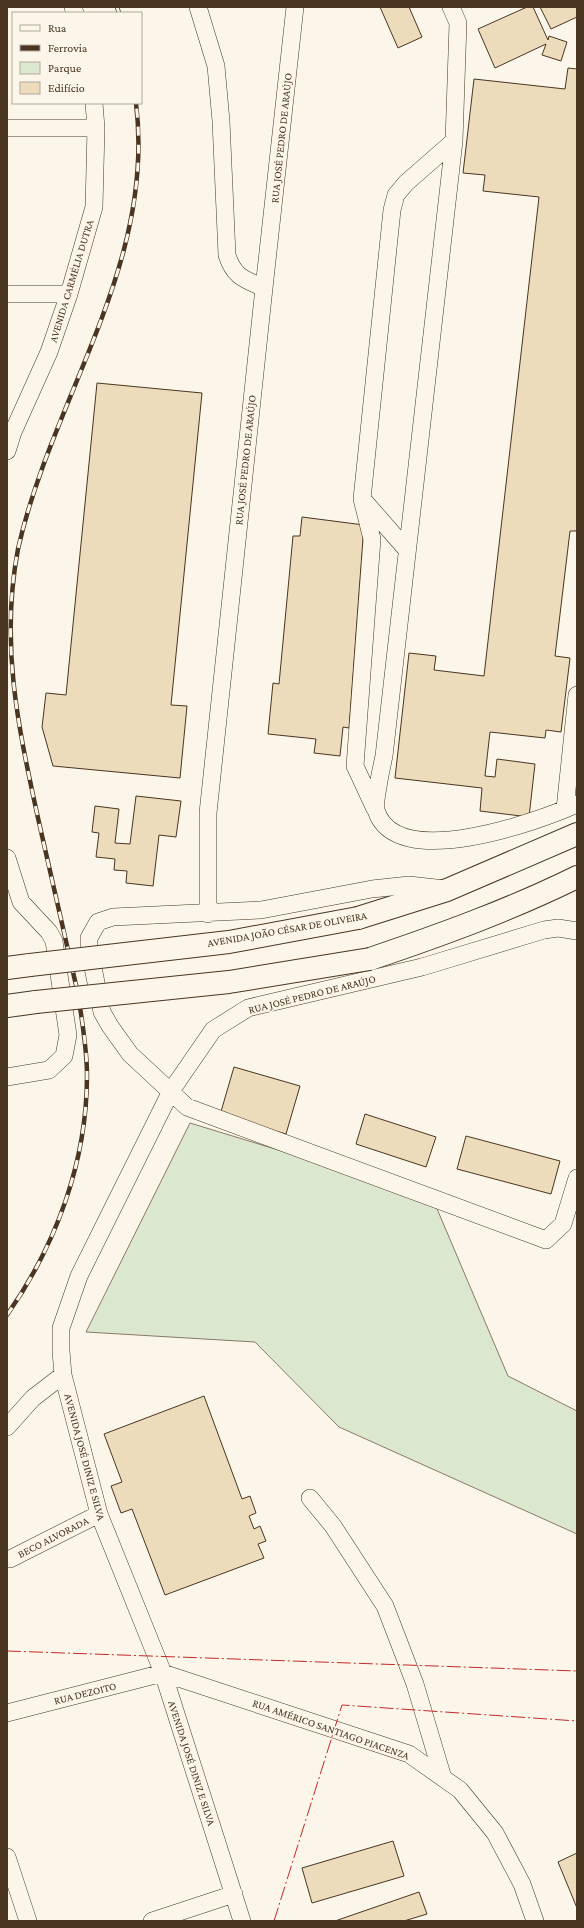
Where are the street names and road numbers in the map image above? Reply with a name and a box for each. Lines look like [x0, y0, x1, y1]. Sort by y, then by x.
street label: RUA JOSÉ PEDRO DE ARAÚJO [268, 72, 295, 204]
street label: AVENIDA CARMÉLIA DUTRA [47, 217, 96, 344]
street label: RUA JOSÉ PEDRO DE ARAÚJO [232, 394, 259, 526]
street label: AVENIDA JOÃO CÉSAR DE OLIVEIRA [206, 909, 369, 950]
street label: RUA JOSÉ PEDRO DE ARAÚJO [247, 972, 377, 1017]
street label: AVENIDA JOSÉ DINIZ E SILVA [61, 1392, 108, 1523]
street label: BECO ALVORADA [15, 1514, 91, 1560]
street label: RUA DEZOITO [52, 1679, 118, 1707]
street label: RUA AMÉRICO SANTIAGO PIACENZA [251, 1696, 412, 1762]
street label: AVENIDA JOSÉ DINIZ E SILVA [165, 1699, 218, 1828]

